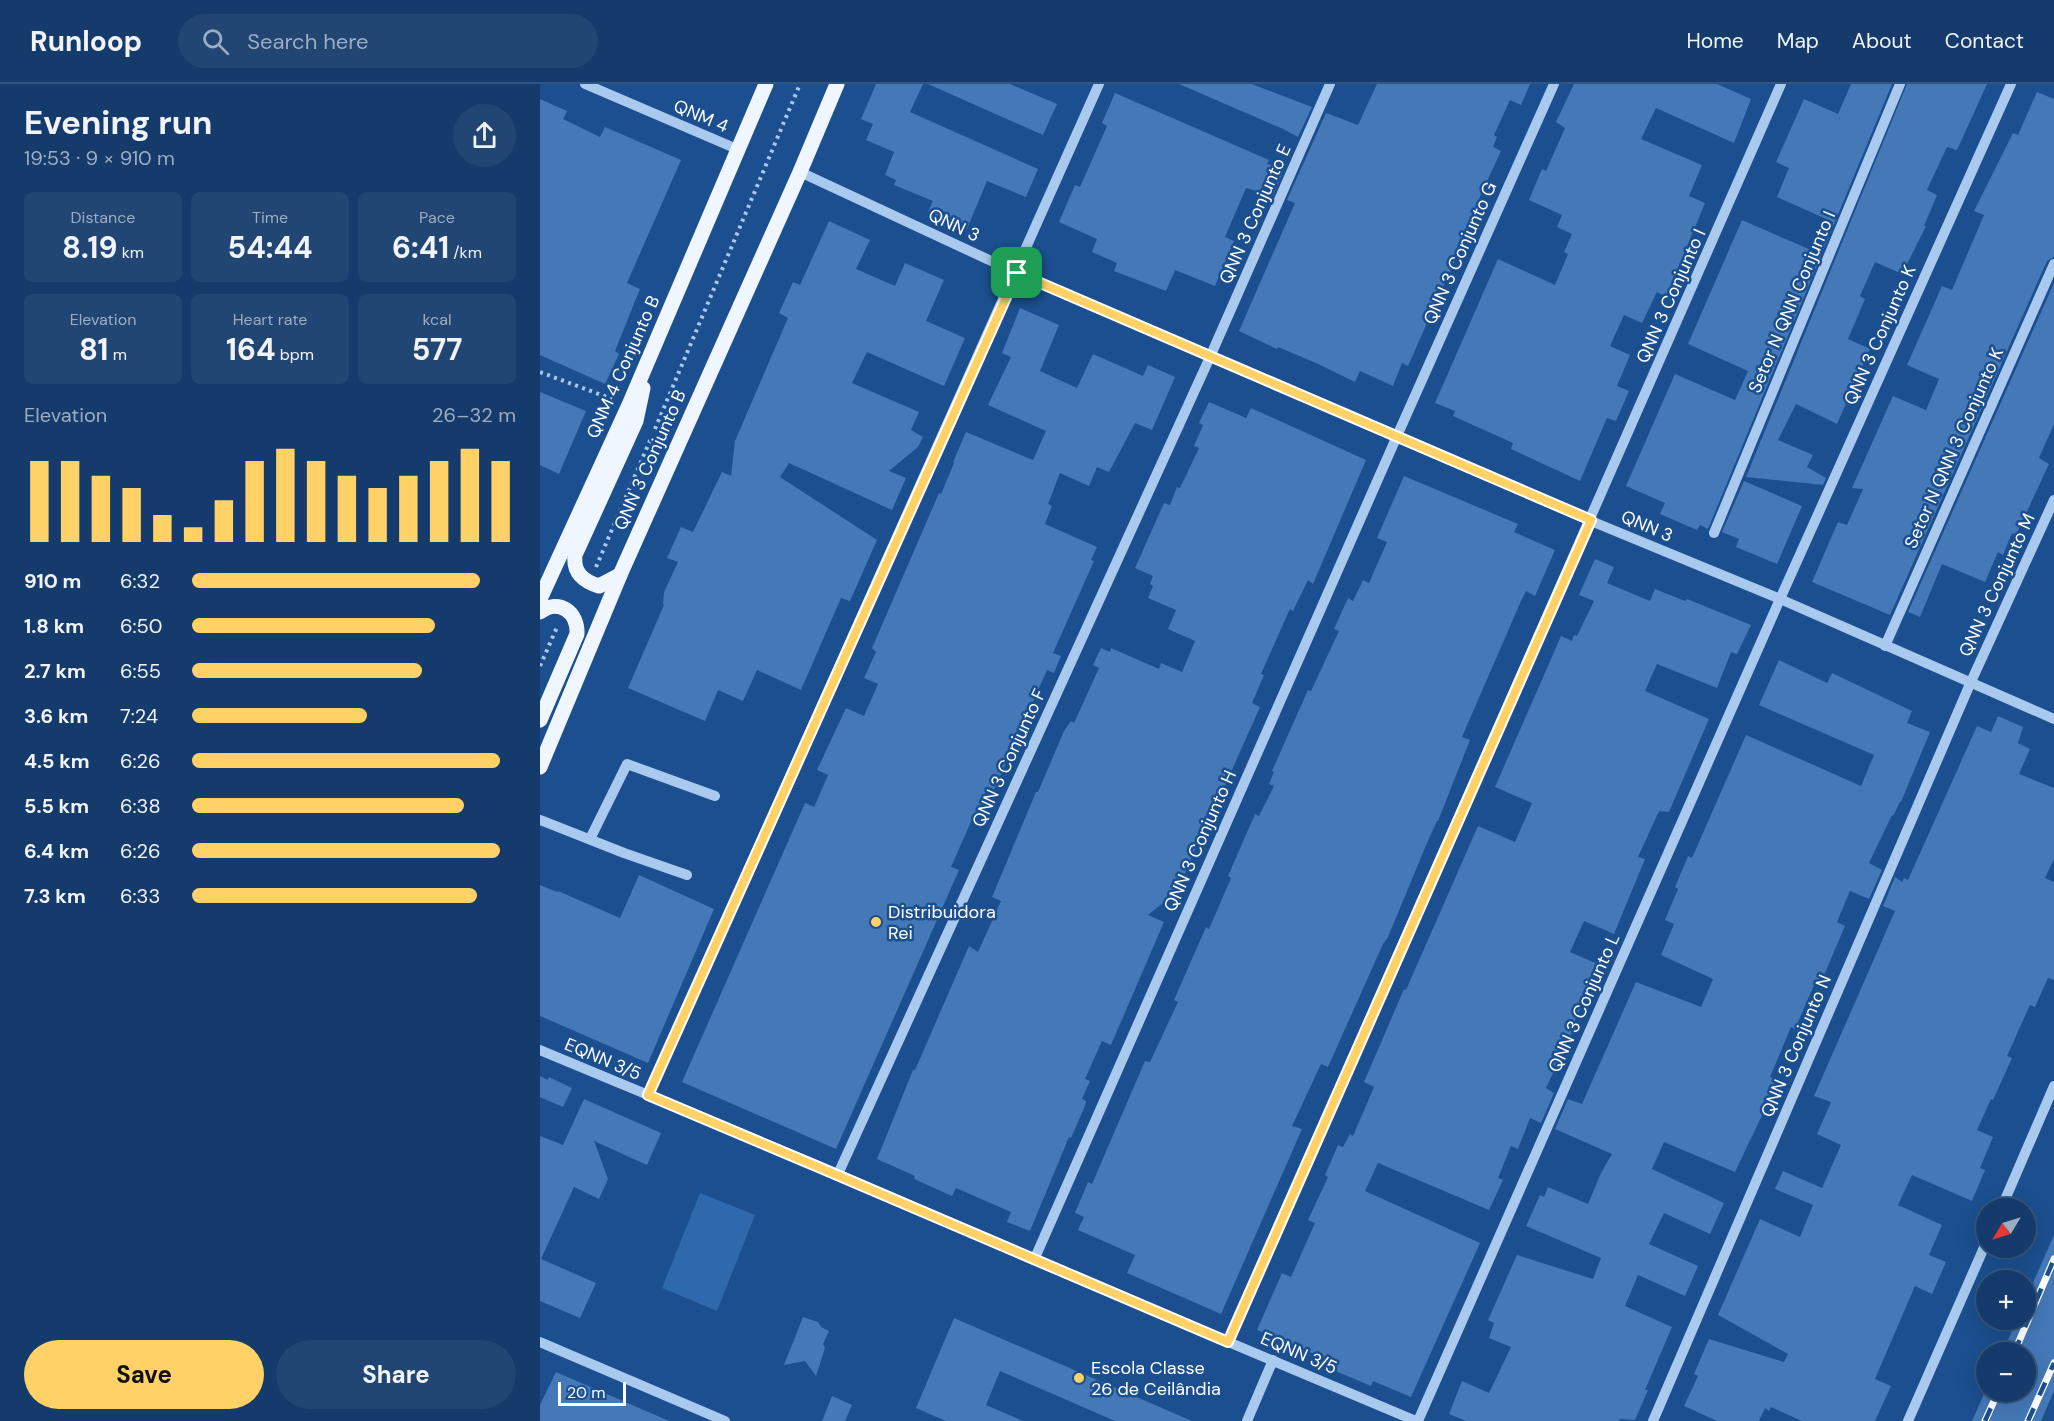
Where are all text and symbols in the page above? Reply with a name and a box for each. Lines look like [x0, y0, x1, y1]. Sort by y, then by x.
search box [178, 14, 598, 68]
text: Runloop [30, 23, 142, 60]
icon: search [199, 25, 232, 58]
text: Search here [247, 27, 369, 56]
text: Home [1686, 27, 1744, 55]
text: Map [1777, 27, 1819, 55]
text: About [1852, 27, 1912, 55]
text: Contact [1945, 27, 2024, 55]
street label: QNM 4 [670, 94, 732, 138]
text: Evening run [24, 101, 212, 144]
button: share [453, 104, 516, 167]
street label: QNN 3 Conjunto E [1213, 140, 1297, 288]
text: 19:53 · 9 × 910 m [24, 145, 175, 171]
street label: QNN 3 Conjunto G [1418, 178, 1502, 328]
street label: QNN 3 [924, 203, 984, 247]
text: Distance [71, 207, 135, 228]
text: Time [252, 207, 288, 228]
text: Pace [419, 207, 455, 228]
street label: Setor N QNN Conjunto I [1743, 207, 1841, 397]
street label: QNN 3 Conjunto I [1631, 225, 1711, 367]
text: 8.19 [62, 228, 117, 267]
text: 54:44 [228, 228, 312, 267]
text: 6:41 [392, 228, 449, 267]
text: km [117, 242, 144, 263]
text: /km [449, 242, 482, 263]
pin [991, 247, 1042, 298]
icon: arrive [1000, 256, 1033, 289]
street label: QNN 3 Conjunto K [1838, 261, 1922, 409]
street label: QNM 4 Conjunto B [581, 292, 665, 442]
text: Elevation [70, 309, 136, 330]
text: Heart rate [233, 309, 307, 330]
text: kcal [423, 309, 451, 330]
text: 81 [79, 330, 108, 369]
text: 164 [226, 330, 275, 369]
text: 577 [412, 330, 462, 369]
street label: Setor N QNN 3 Conjunto K [1899, 343, 2009, 552]
text: m [108, 344, 127, 365]
text: bpm [275, 344, 314, 365]
street label: QNN 3 Conjunto B [608, 386, 692, 534]
text: Elevation [24, 402, 107, 428]
text: 26–32 m [432, 402, 516, 428]
street label: QNN 3 [1617, 504, 1677, 548]
street label: QNN 3 Conjunto M [1953, 510, 2041, 660]
text: 910 m [24, 568, 81, 594]
text: 6:32 [120, 568, 160, 594]
text: 1.8 km [24, 613, 84, 639]
text: 6:50 [120, 613, 162, 639]
text: 2.7 km [24, 658, 86, 684]
text: 6:55 [120, 658, 161, 684]
street label: QNN 3 Conjunto F [966, 685, 1052, 831]
text: 3.6 km [24, 703, 88, 729]
text: 7:24 [120, 703, 158, 729]
text: 4.5 km [24, 748, 90, 774]
text: 6:26 [120, 748, 161, 774]
street label: QNN 3 Conjunto H [1158, 766, 1242, 916]
text: 5.5 km [24, 793, 89, 819]
text: 6:38 [120, 793, 161, 819]
text: 6.4 km [24, 838, 89, 864]
text: 6:26 [120, 838, 161, 864]
text: 7.3 km [24, 883, 86, 909]
text: 6:33 [120, 883, 160, 909]
place label: Distribuidora Rei [888, 900, 996, 945]
marker: Distribuidora Rei [869, 915, 883, 929]
street label: QNN 3 Conjunto L [1543, 930, 1625, 1076]
street label: QNN 3 Conjunto N [1755, 971, 1837, 1121]
street label: EQNN 3/5 [561, 1032, 645, 1086]
north arrow [1976, 1198, 2036, 1258]
map controls [1976, 1198, 2036, 1402]
button: + [1976, 1270, 2036, 1330]
street label: EQNN 3/5 [1257, 1326, 1341, 1380]
button: Save [24, 1340, 264, 1409]
button: Share [276, 1340, 516, 1409]
button: − [1976, 1342, 2036, 1402]
place label: Escola Classe 26 de Ceilândia [1091, 1356, 1221, 1401]
marker: Escola Classe 26 de Ceilândia [1072, 1371, 1086, 1385]
scale bar [558, 1379, 626, 1406]
text: 20 m [567, 1382, 606, 1403]

